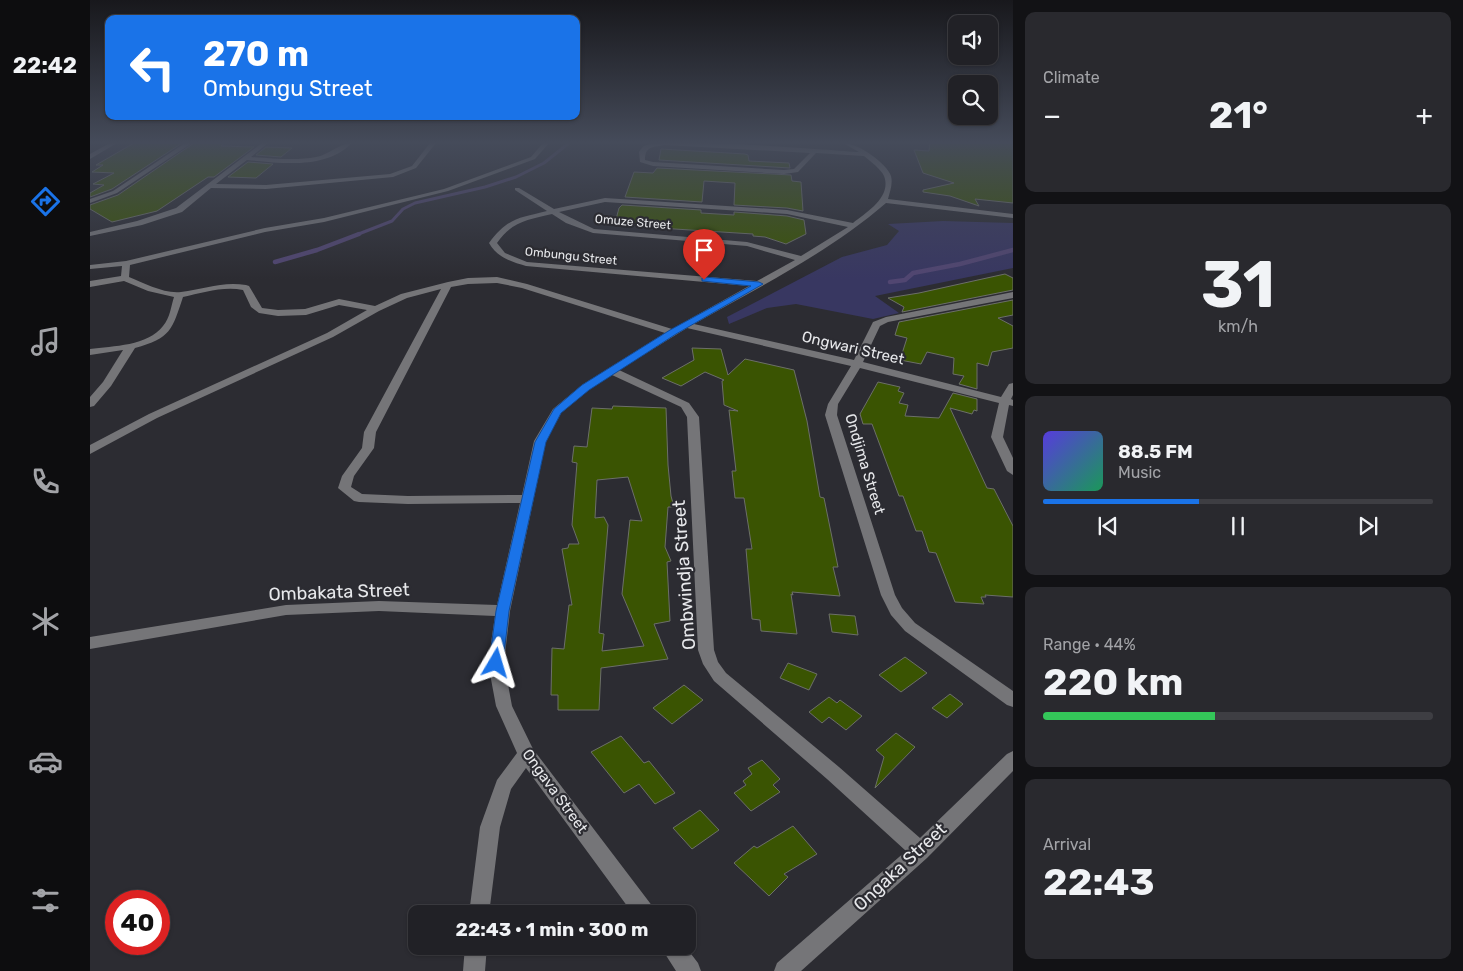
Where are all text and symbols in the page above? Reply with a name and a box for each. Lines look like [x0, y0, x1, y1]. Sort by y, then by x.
map controls [948, 15, 998, 125]
button: sound [948, 15, 998, 65]
text: 270 m [203, 33, 309, 75]
icon: left [120, 35, 185, 100]
text: 22:42 [13, 52, 77, 79]
text: Climate [1043, 68, 1100, 87]
text: Ombungu Street [203, 75, 373, 102]
button: search [948, 75, 998, 125]
text: 21° [1209, 92, 1268, 138]
text: − [1043, 99, 1061, 132]
text: + [1416, 99, 1433, 132]
icon: directions [28, 184, 63, 219]
street label: Omuze Street [594, 212, 672, 232]
pin [683, 229, 725, 280]
icon: arrive [690, 236, 718, 264]
street label: Ombungu Street [524, 244, 618, 268]
text: 31 [1201, 246, 1275, 323]
text: km/h [1218, 317, 1258, 336]
icon: music [28, 324, 63, 359]
street label: Ongwari Street [800, 327, 906, 369]
street label: Ondjima Street [841, 412, 889, 517]
text: 88.5 FM [1118, 440, 1193, 463]
text: Music [1118, 463, 1161, 482]
icon: phone [28, 464, 63, 499]
street label: Ombwindja Street [668, 499, 700, 651]
icon: previous [1094, 512, 1122, 540]
icon: pause [1224, 512, 1252, 540]
icon: next [1354, 512, 1382, 540]
street label: Ombakata Street [268, 579, 410, 605]
icon: climate [28, 604, 63, 639]
text: Range · 44% [1043, 635, 1136, 654]
position arrow [469, 636, 521, 688]
text: 220 km [1043, 659, 1183, 705]
icon: car [28, 744, 63, 779]
street label: Ongava Street [518, 745, 592, 837]
street label: Ongaka Street [849, 818, 951, 916]
text: Arrival [1043, 835, 1091, 854]
text: 22:43 [1043, 859, 1155, 905]
icon: filters [28, 883, 63, 918]
speed limit sign: 40 [105, 890, 170, 955]
text: 22:43 · 1 min · 300 m [456, 918, 648, 941]

